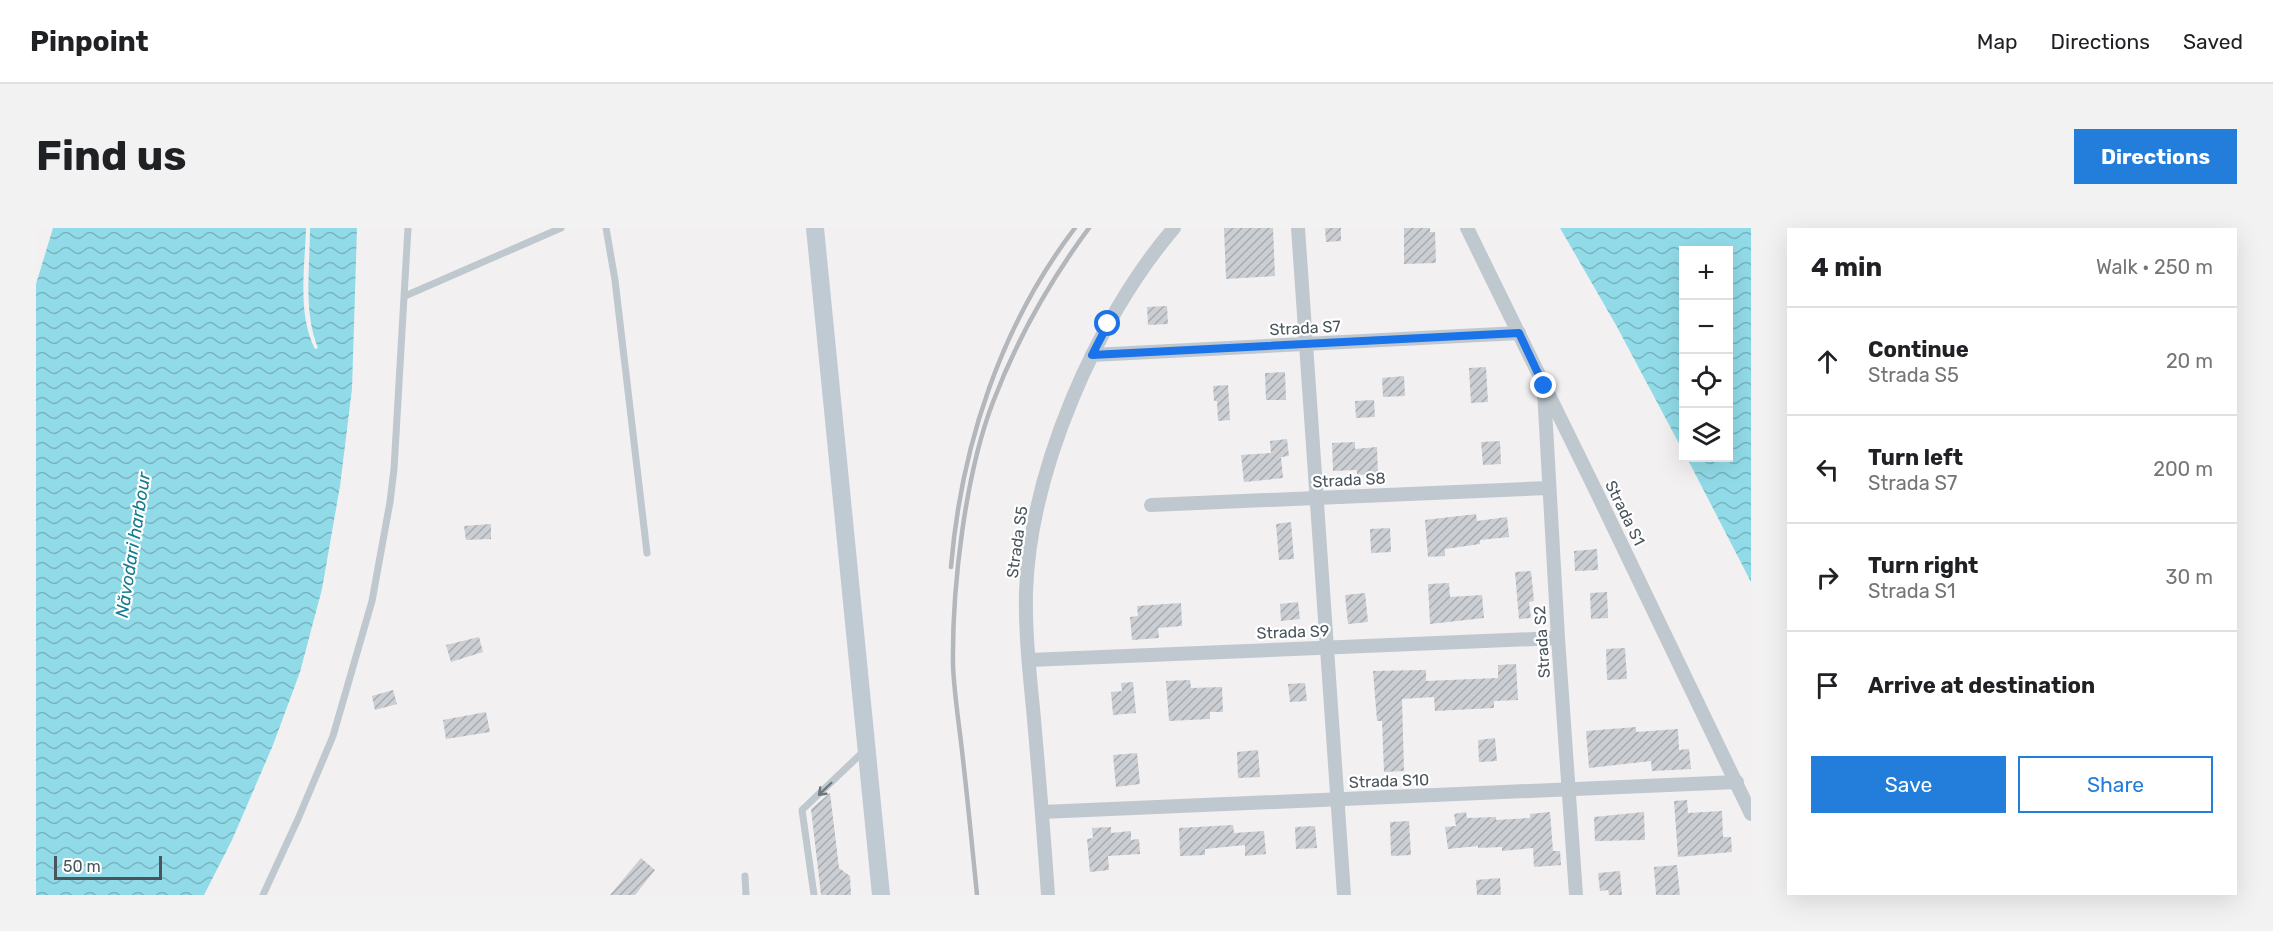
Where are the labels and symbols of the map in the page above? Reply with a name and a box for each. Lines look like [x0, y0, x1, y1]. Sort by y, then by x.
route start [1094, 310, 1120, 336]
street label: Strada S7 [1269, 317, 1341, 339]
route end [1530, 372, 1556, 398]
street label: Strada S8 [1312, 469, 1386, 491]
water label: Năvodari harbour [111, 470, 156, 619]
street label: Strada S1 [1601, 477, 1649, 549]
street label: Strada S5 [1003, 505, 1031, 579]
street label: Strada S2 [1530, 605, 1554, 679]
street label: Strada S9 [1256, 621, 1330, 643]
street label: Strada S10 [1349, 770, 1429, 792]
one-way arrow [817, 781, 832, 796]
scale bar [54, 853, 162, 880]

